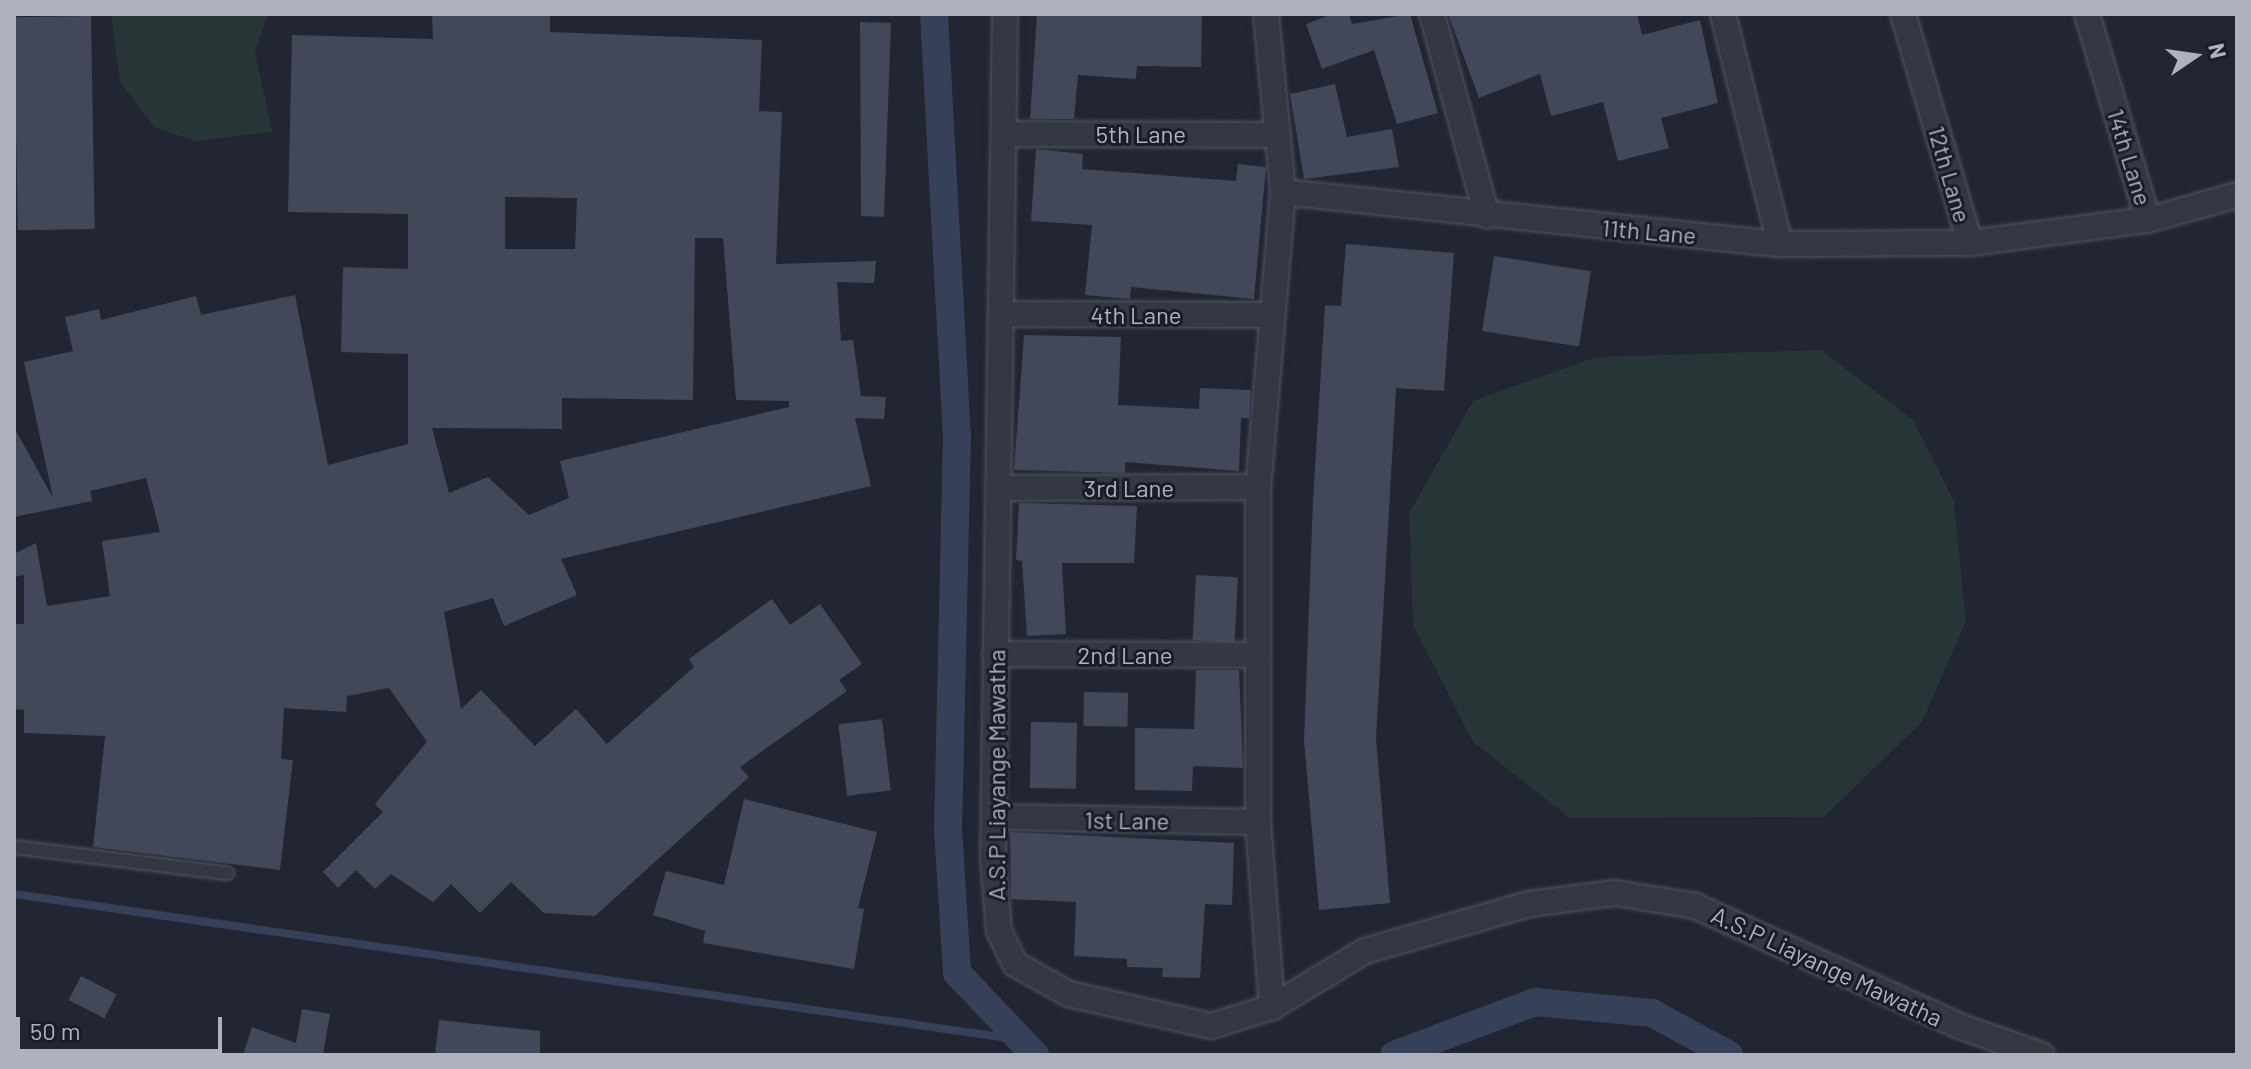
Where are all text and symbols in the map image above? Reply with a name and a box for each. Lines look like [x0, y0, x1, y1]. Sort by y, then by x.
north arrow [2155, 16, 2235, 96]
text: N [2204, 41, 2233, 61]
street label: 14th Lane [2102, 105, 2158, 209]
street label: 5th Lane [1096, 120, 1186, 148]
street label: 12th Lane [1922, 122, 1978, 226]
street label: 11th Lane [1601, 213, 1697, 249]
street label: 4th Lane [1090, 301, 1182, 329]
street label: 3rd Lane [1084, 474, 1174, 502]
street label: 2nd Lane [1078, 641, 1172, 669]
street label: A.S.P Liayange Mawatha [982, 649, 1010, 901]
street label: 1st Lane [1084, 805, 1170, 835]
street label: A.S.P Liayange Mawatha [1707, 900, 1947, 1032]
scale bar [20, 1001, 226, 1051]
text: 50 m [30, 1016, 81, 1045]

